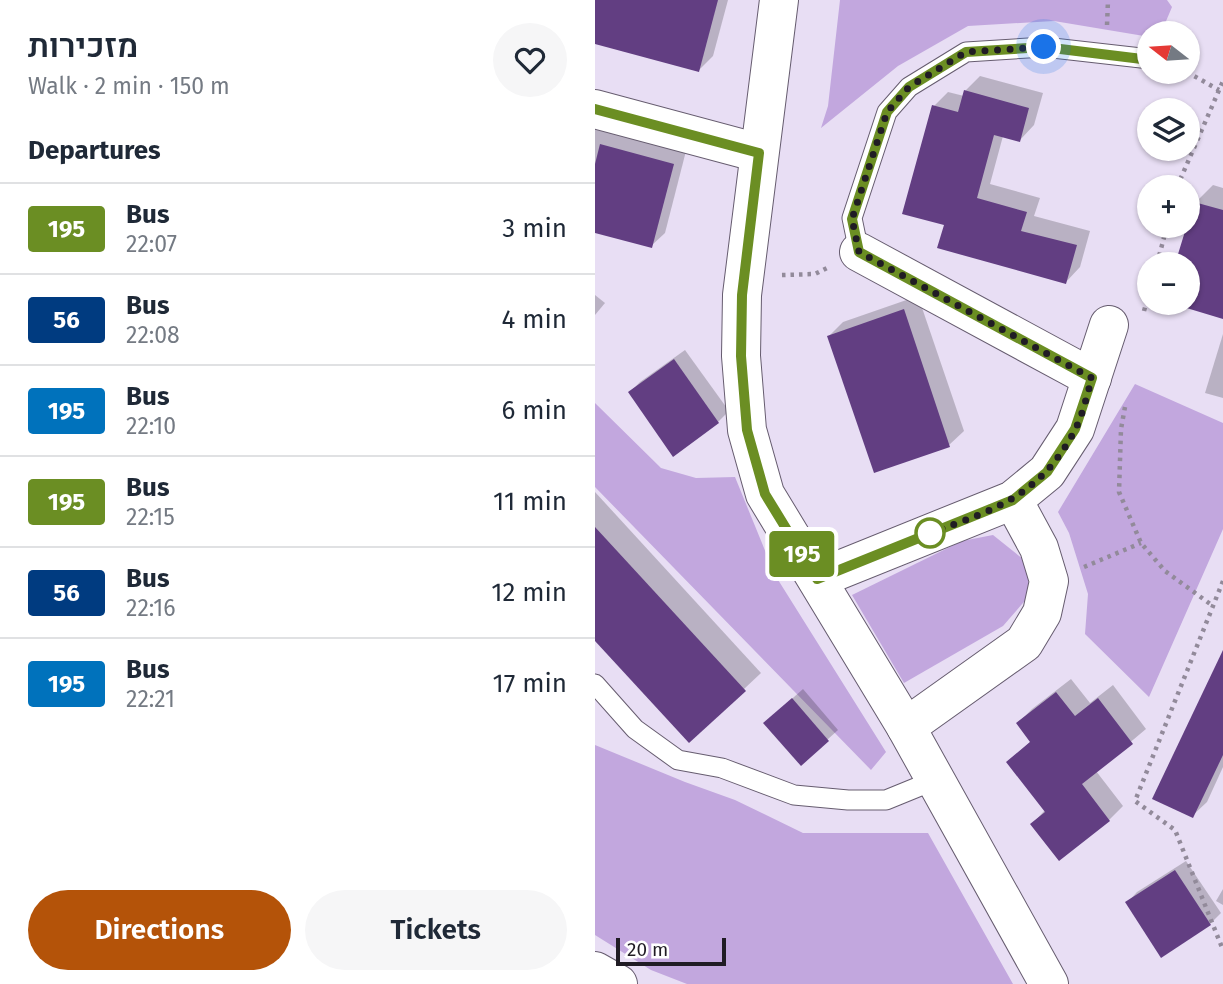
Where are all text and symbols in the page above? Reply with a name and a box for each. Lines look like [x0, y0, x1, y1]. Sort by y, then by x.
north arrow [1137, 21, 1201, 84]
map controls [1137, 21, 1200, 315]
button: heart [493, 23, 567, 97]
text: מזכירות [28, 26, 138, 66]
your location [1026, 29, 1061, 64]
text: Walk · 2 min · 150 m [28, 72, 230, 100]
button: layers [1137, 98, 1200, 161]
text: Departures [28, 135, 161, 166]
button: + [1137, 175, 1200, 238]
text: Bus [126, 199, 169, 230]
text: 3 min [502, 213, 567, 244]
text: 195 [48, 215, 85, 243]
text: 22:07 [126, 230, 177, 258]
button: − [1137, 252, 1200, 315]
text: Bus [126, 290, 169, 321]
text: 4 min [501, 304, 567, 335]
text: 56 [53, 306, 80, 334]
text: 22:08 [126, 321, 180, 349]
text: Bus [126, 381, 169, 412]
text: 6 min [501, 395, 567, 426]
text: 195 [48, 397, 85, 425]
text: 22:10 [126, 412, 176, 440]
text: Bus [126, 472, 169, 503]
text: 11 min [493, 486, 567, 517]
text: 195 [48, 488, 85, 516]
text: 22:15 [126, 503, 175, 531]
unlabelled marker [915, 518, 945, 548]
line badge: 195 [762, 531, 842, 577]
text: 195 [783, 540, 821, 568]
text: Bus [126, 563, 169, 594]
text: 12 min [491, 577, 567, 608]
text: 56 [53, 579, 80, 607]
text: 22:16 [126, 594, 176, 622]
text: Bus [126, 654, 169, 685]
text: 17 min [492, 668, 567, 699]
text: 195 [48, 670, 85, 698]
text: 22:21 [126, 685, 175, 713]
button: Directions [28, 890, 291, 970]
button: Tickets [305, 890, 567, 970]
scale bar [616, 935, 726, 967]
text: 20 m [627, 938, 668, 961]

